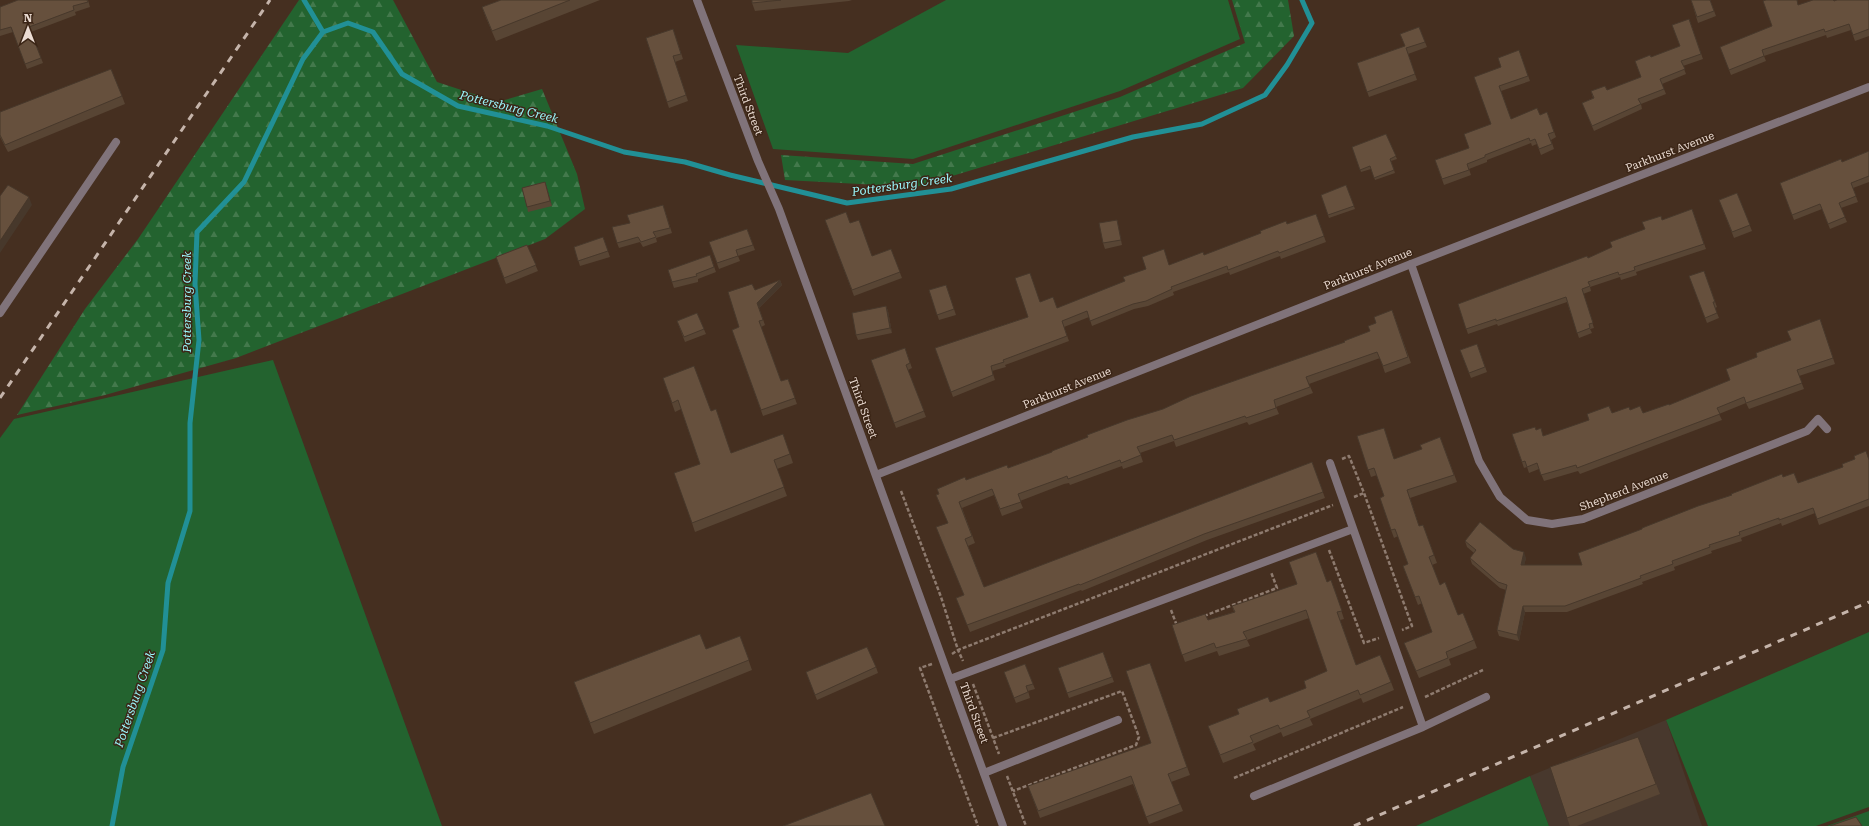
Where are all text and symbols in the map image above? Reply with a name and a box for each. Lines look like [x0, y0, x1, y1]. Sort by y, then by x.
north arrow [8, 8, 48, 48]
text: N [24, 12, 33, 25]
street label: Third Street [731, 73, 765, 137]
water label: Pottersburg Creek [457, 88, 560, 126]
street label: Parkhurst Avenue [1624, 129, 1716, 175]
water label: Pottersburg Creek [850, 171, 954, 199]
street label: Parkhurst Avenue [1322, 245, 1414, 293]
water label: Pottersburg Creek [180, 251, 194, 354]
street label: Parkhurst Avenue [1021, 364, 1113, 412]
street label: Third Street [846, 376, 880, 440]
street label: Shepherd Avenue [1578, 468, 1670, 514]
water label: Pottersburg Creek [112, 648, 158, 750]
street label: Third Street [957, 681, 991, 745]

